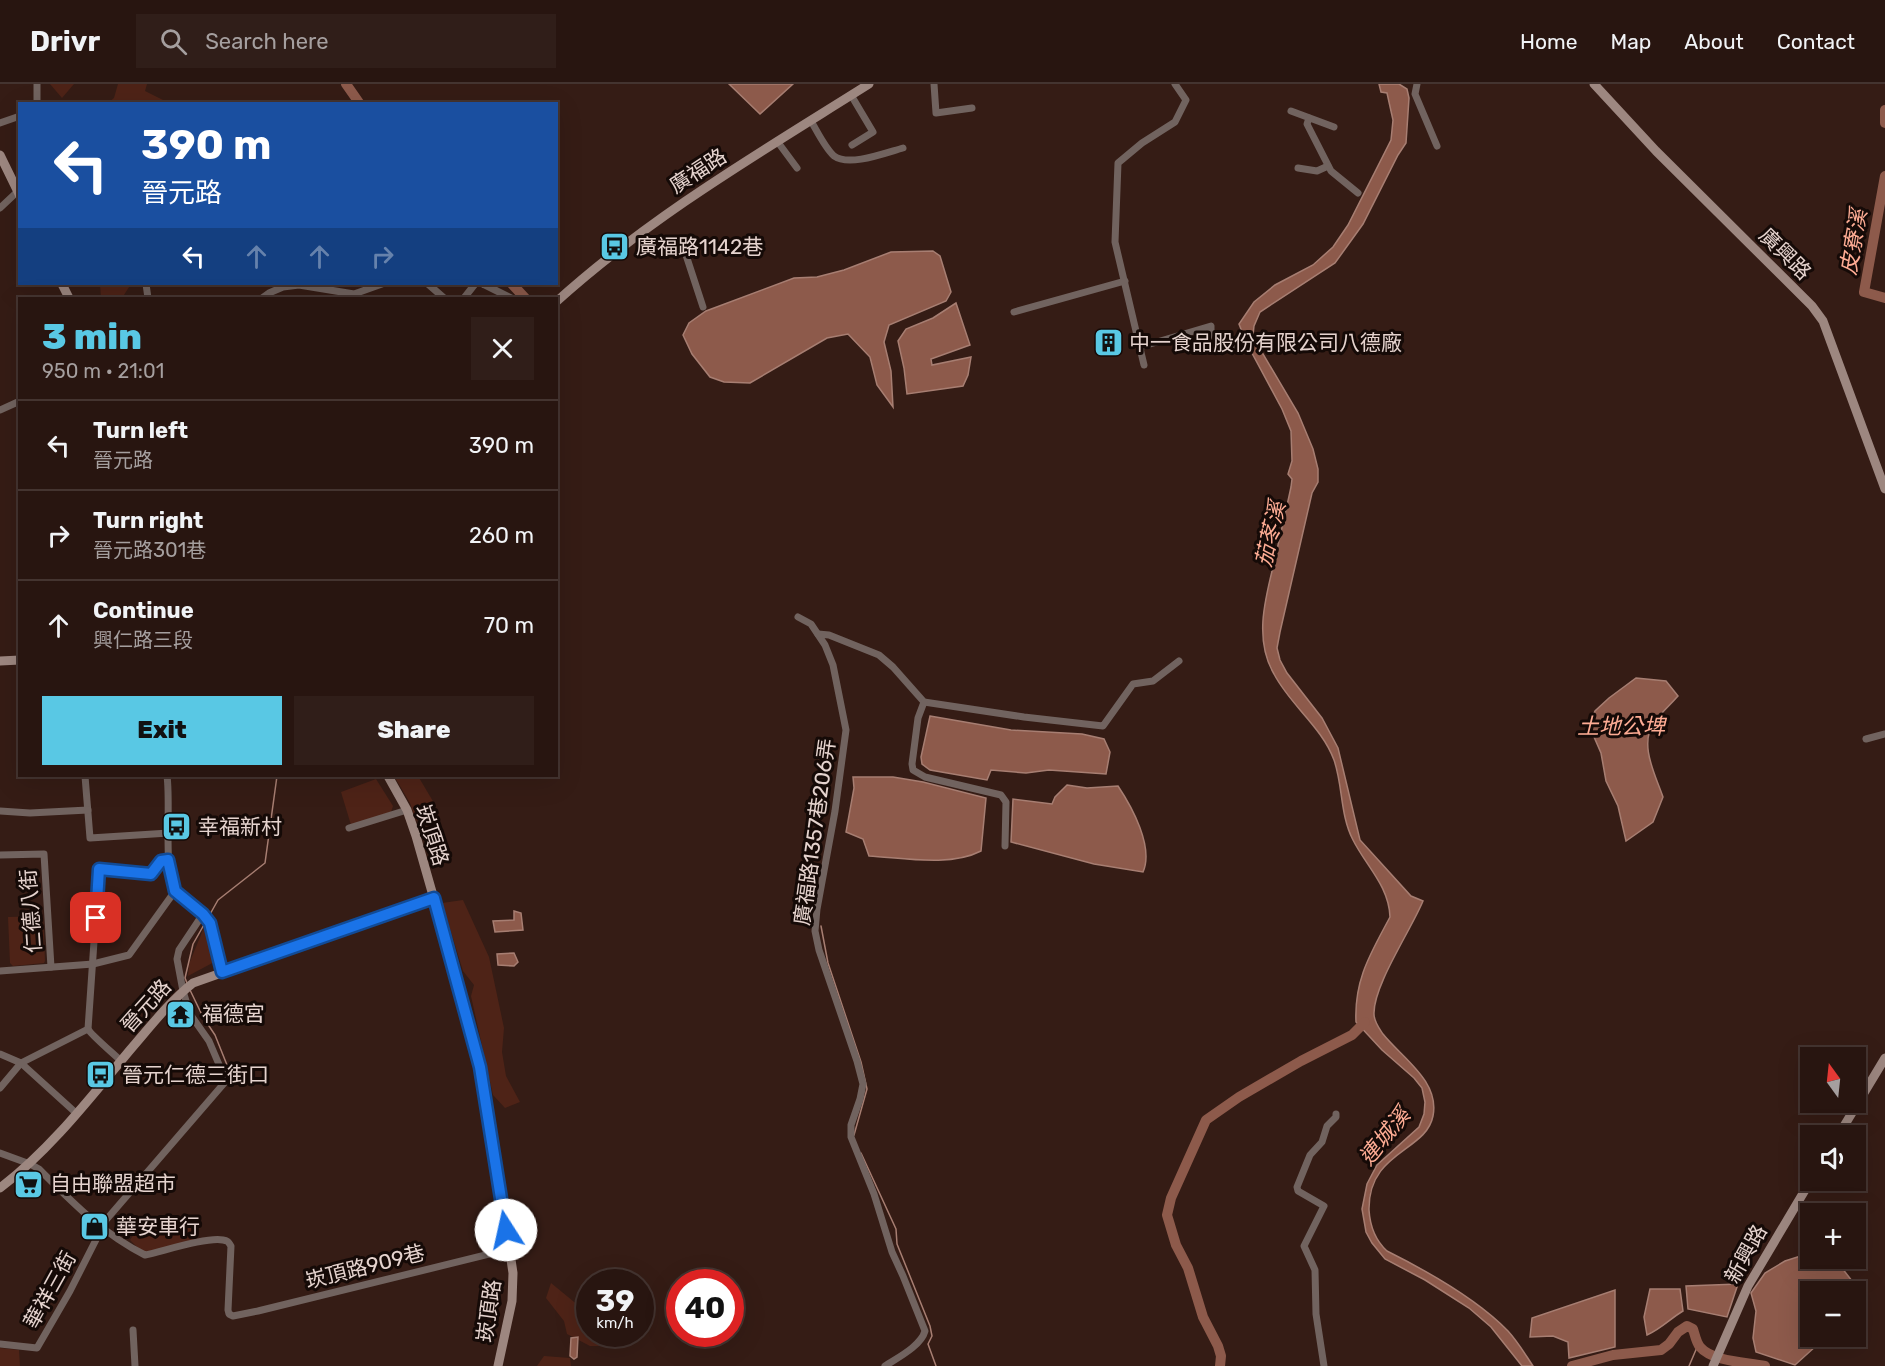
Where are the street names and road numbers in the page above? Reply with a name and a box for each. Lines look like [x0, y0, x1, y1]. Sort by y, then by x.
street label: 廣福路 [665, 143, 731, 198]
street label: 廣興路 [1754, 223, 1816, 285]
street label: 廣福路1357巷206弄 [789, 737, 840, 927]
street label: 崁頂路 [411, 801, 454, 869]
street label: 仁德八街 [15, 868, 46, 954]
street label: 晉元路 [115, 974, 176, 1037]
street label: 新興路 [1719, 1220, 1772, 1287]
street label: 崁頂路909巷 [303, 1240, 427, 1293]
street label: 華祥三街 [18, 1247, 81, 1333]
street label: 崁頂路 [472, 1278, 505, 1344]

